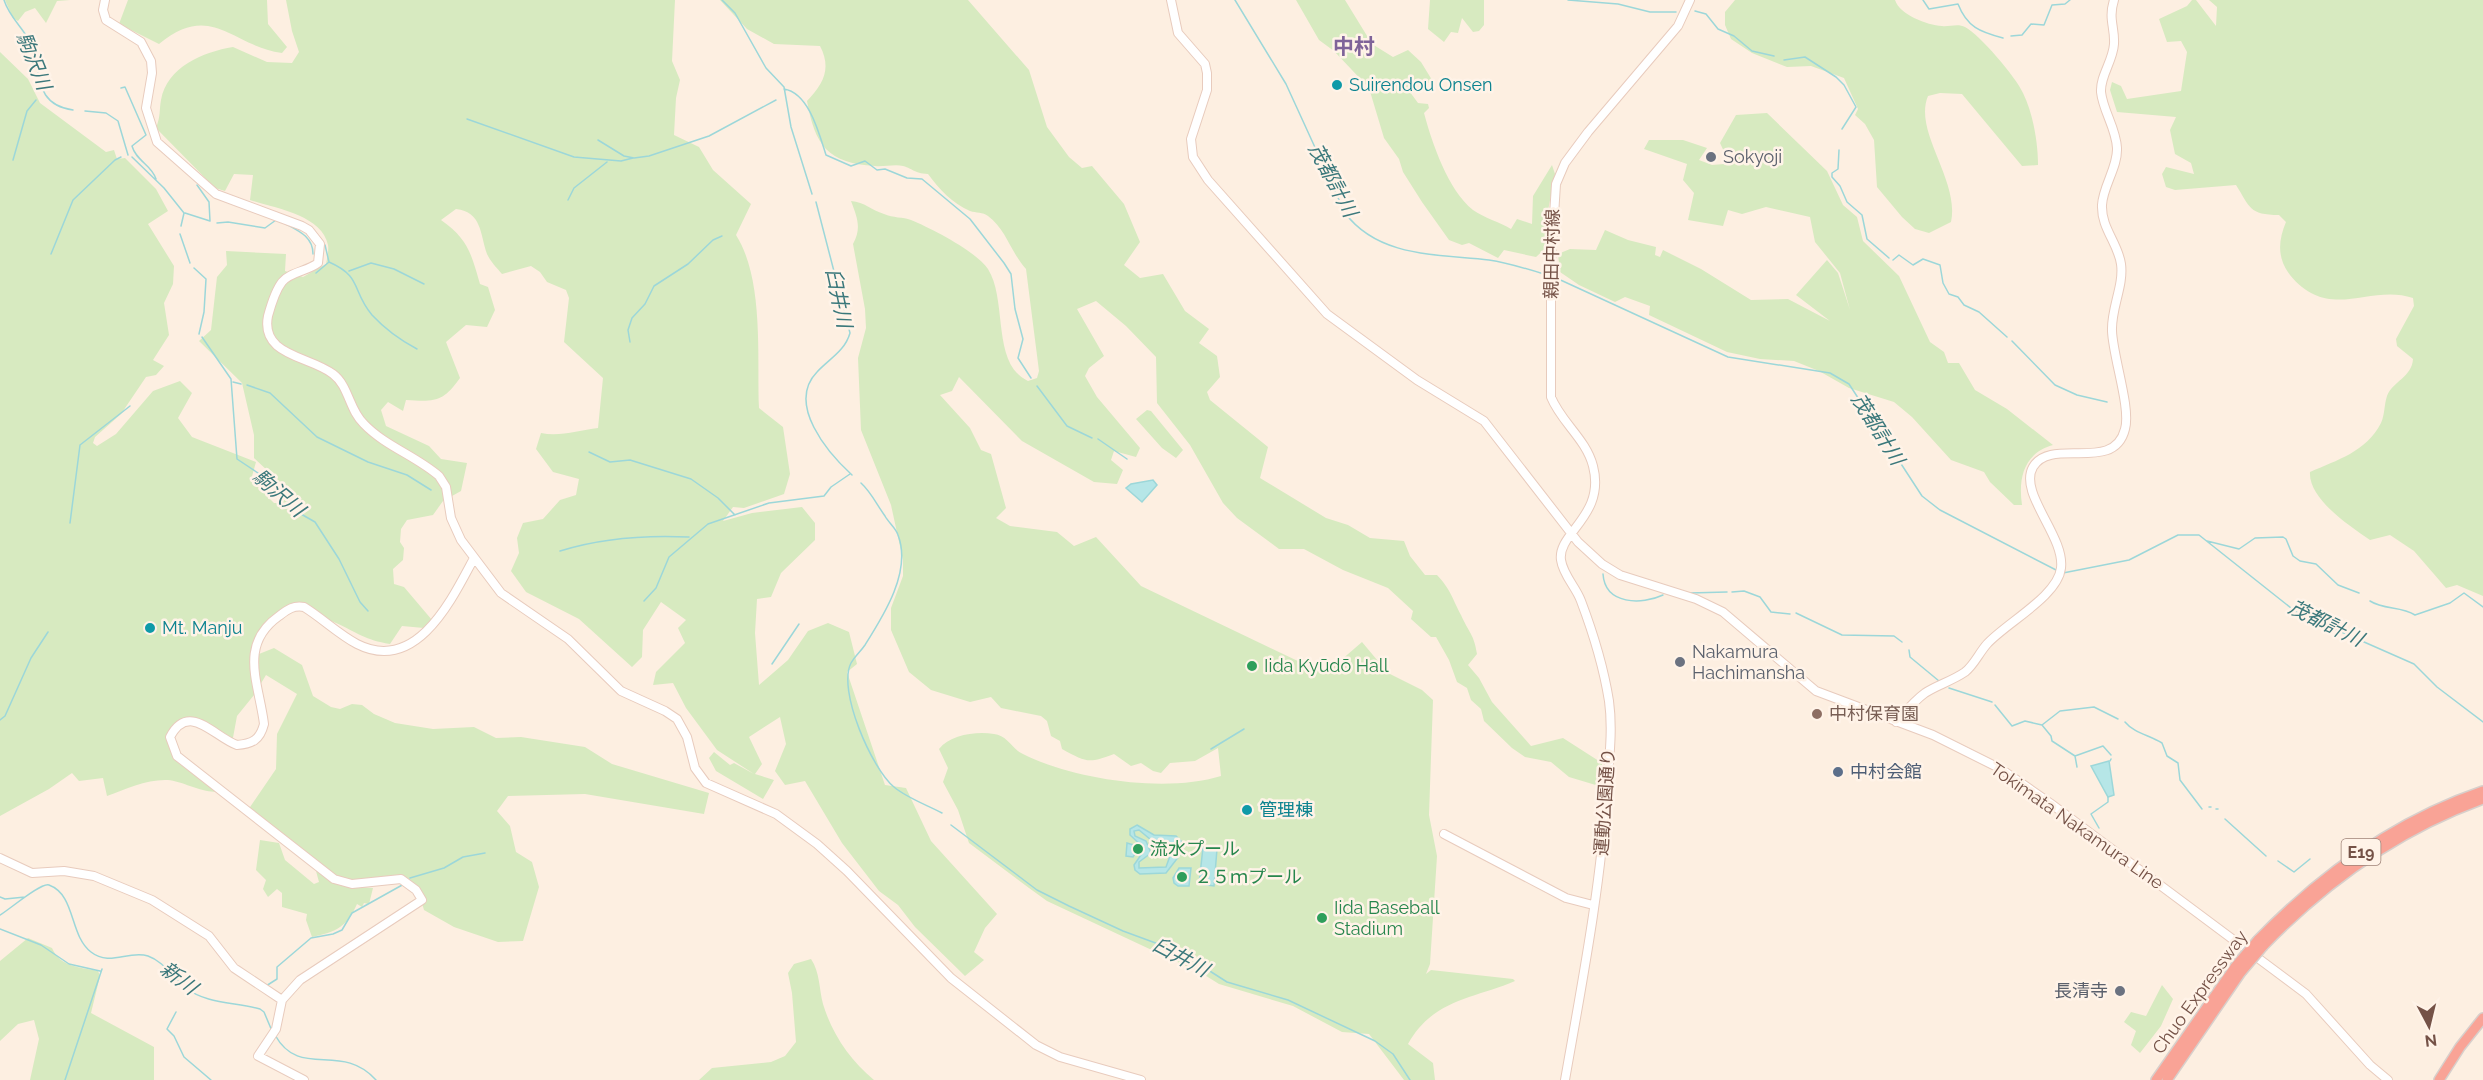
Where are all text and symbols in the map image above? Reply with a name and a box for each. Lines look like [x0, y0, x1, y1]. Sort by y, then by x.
water label: 駒沢川 [12, 29, 57, 95]
district label: 中村 [1333, 34, 1375, 59]
place label: Suirendou Onsen [1349, 74, 1493, 95]
marker: Suirendou Onsen [1330, 78, 1344, 92]
water label: 茂都計川 [1304, 139, 1363, 223]
place label: Sokyoji [1723, 146, 1782, 167]
marker: Sokyoji [1704, 150, 1718, 164]
street label: 親田中村線 [1540, 209, 1563, 299]
water label: 臼井川 [821, 266, 857, 332]
water label: 茂都計川 [1847, 389, 1910, 471]
water label: 駒沢川 [248, 464, 311, 523]
water label: 茂都計川 [2285, 595, 2369, 652]
place label: Mt. Manju [162, 617, 242, 638]
marker: Mt. Manju [143, 621, 157, 635]
place label: Nakamura Hachimansha [1692, 641, 1805, 683]
place label: Iida Kyūdō Hall [1264, 655, 1389, 676]
marker: Nakamura Hachimansha [1673, 655, 1687, 669]
marker: Iida Kyūdō Hall [1245, 659, 1259, 673]
place label: 中村保育園 [1829, 703, 1919, 724]
marker: 中村保育園 [1810, 707, 1824, 721]
street label: 運動公園通り [1590, 747, 1619, 857]
street label: Tokimata Nakamura Line [1987, 758, 2168, 894]
place label: 中村会館 [1850, 761, 1922, 782]
marker: 中村会館 [1831, 765, 1845, 779]
place label: 管理棟 [1259, 799, 1313, 820]
marker: 管理棟 [1240, 803, 1254, 817]
place label: 流水プール [1150, 838, 1240, 859]
road number: E19 [2342, 839, 2380, 865]
marker: 流水プール [1131, 842, 1145, 856]
place label: ２５ｍプール [1194, 866, 1302, 887]
marker: ２５ｍプール [1175, 870, 1189, 884]
place label: Iida Baseball Stadium [1334, 897, 1440, 939]
marker: Iida Baseball Stadium [1315, 911, 1329, 925]
street label: Chuo Expressway [2148, 926, 2252, 1058]
water label: 臼井川 [1149, 932, 1215, 983]
water label: 新川 [156, 956, 204, 1001]
place label: 長清寺 [2054, 980, 2108, 1001]
marker: 長清寺 [2113, 984, 2127, 998]
north arrow [2399, 996, 2459, 1056]
text: N [2424, 1030, 2438, 1051]

